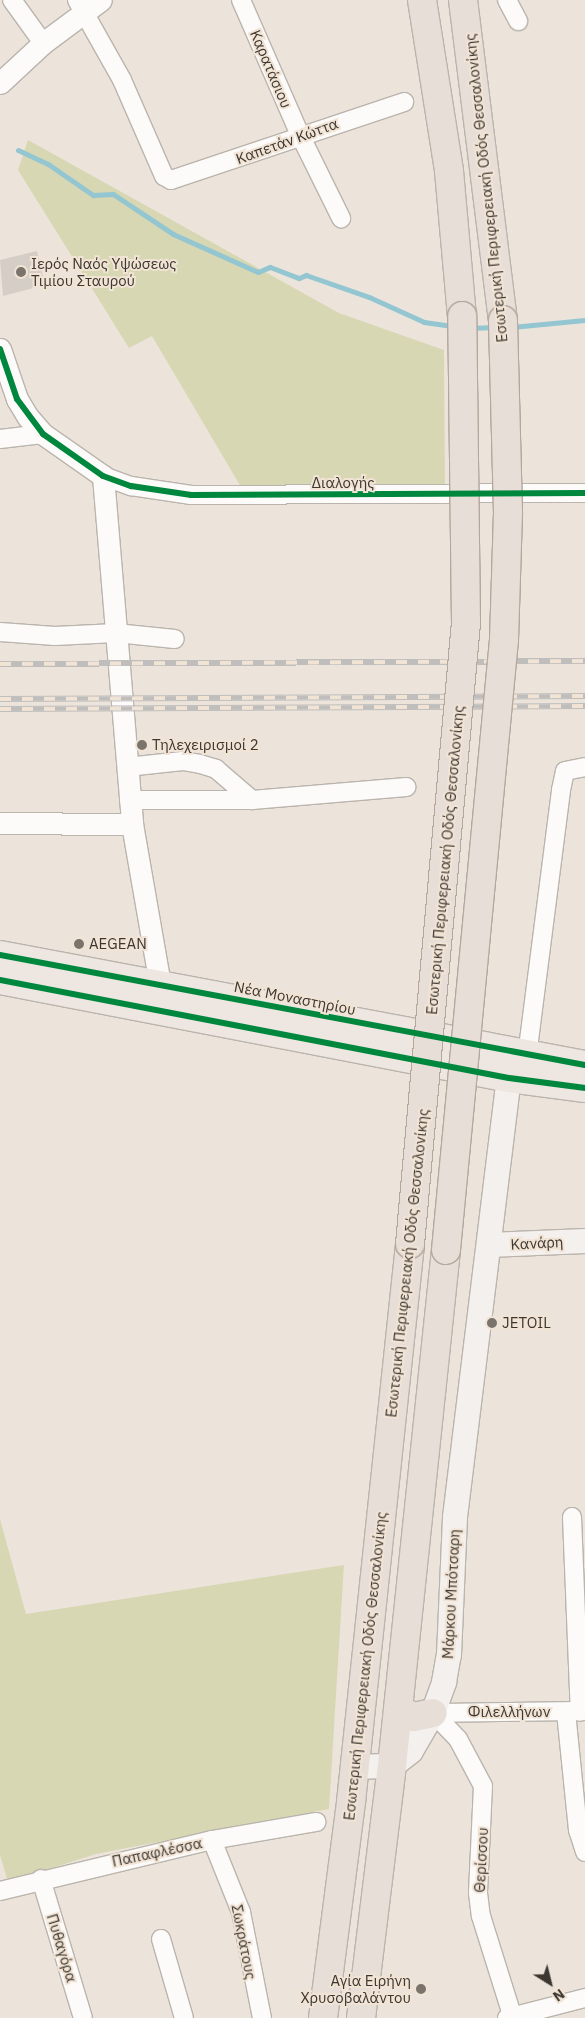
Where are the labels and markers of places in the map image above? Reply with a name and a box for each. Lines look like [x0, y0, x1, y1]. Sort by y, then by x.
place label: Ιερός Ναός Υψώσεως Τιμίου Σταυρού [31, 254, 177, 289]
marker: Ιερός Ναός Υψώσεως Τιμίου Σταυρού [15, 266, 27, 278]
place label: Τηλεχειρισμοί 2 [152, 736, 259, 754]
marker: Τηλεχειρισμοί 2 [136, 739, 148, 751]
place label: AEGEAN [89, 935, 147, 953]
marker: AEGEAN [73, 938, 85, 950]
place label: JETOIL [502, 1314, 551, 1332]
marker: JETOIL [486, 1317, 498, 1329]
place label: Αγία Ειρήνη Χρυσοβαλάντου [301, 1971, 411, 2006]
marker: Αγία Ειρήνη Χρυσοβαλάντου [415, 1983, 427, 1995]

